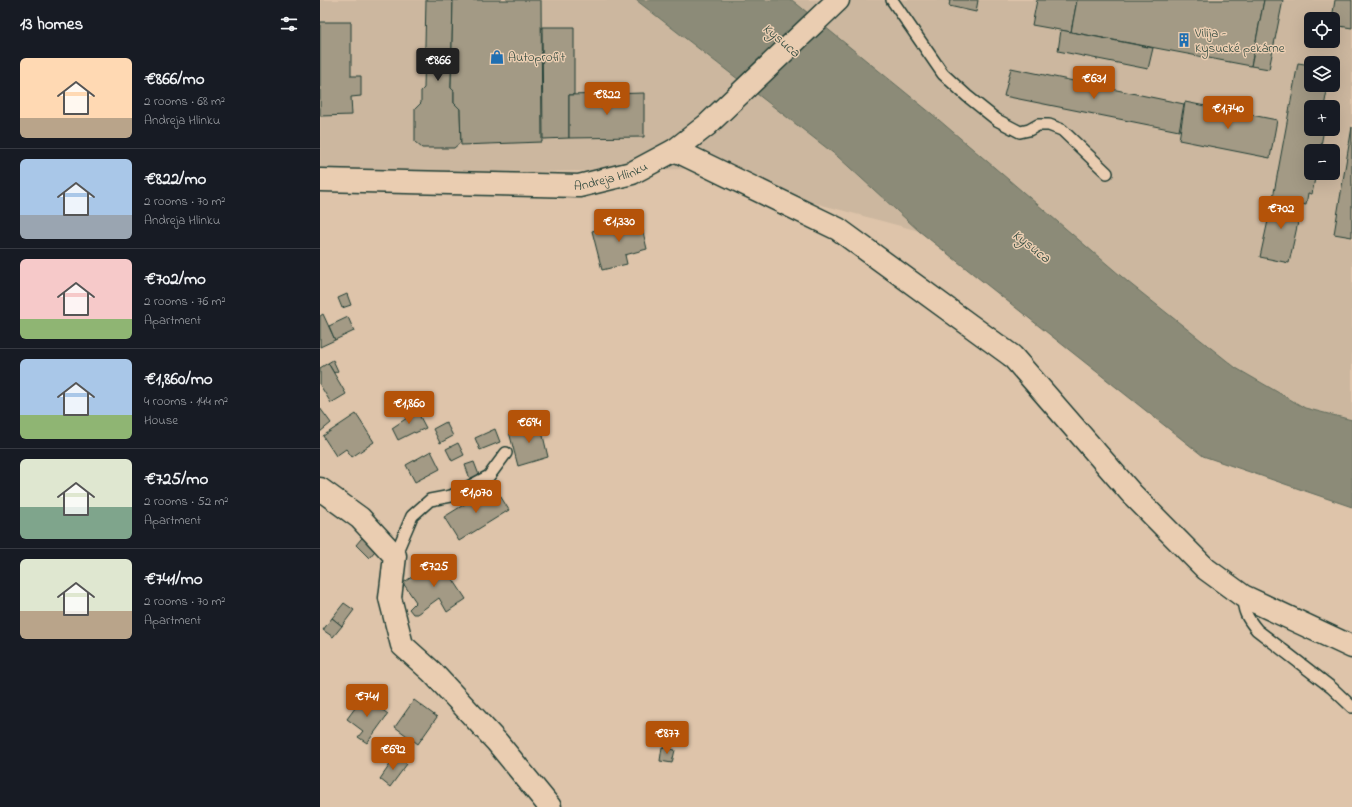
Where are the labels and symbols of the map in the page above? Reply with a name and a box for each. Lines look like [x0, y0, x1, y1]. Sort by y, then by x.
water label: Kysuca [758, 19, 805, 63]
place label: Vilija - Kysucké pekárne [1194, 24, 1285, 59]
building icon: Vilija - Kysucké pekárne [1176, 32, 1192, 48]
pin: €866 [414, 48, 462, 82]
place label: Autoprofit [508, 48, 566, 67]
shop icon: Autoprofit [489, 49, 505, 65]
pin: €631 [1070, 66, 1118, 100]
pin: €822 [583, 82, 631, 116]
pin: €1,740 [1195, 96, 1261, 130]
street label: Andreja Hlinku [574, 157, 651, 196]
pin: €702 [1257, 196, 1305, 230]
pin: €1,330 [586, 209, 652, 243]
water label: Kysuca [1007, 225, 1055, 269]
pin: €1,860 [376, 391, 442, 425]
pin: €694 [505, 410, 553, 444]
pin: €1,070 [443, 480, 509, 514]
pin: €725 [410, 554, 458, 588]
pin: €741 [343, 684, 391, 718]
pin: €877 [643, 721, 691, 755]
pin: €692 [369, 737, 417, 771]

